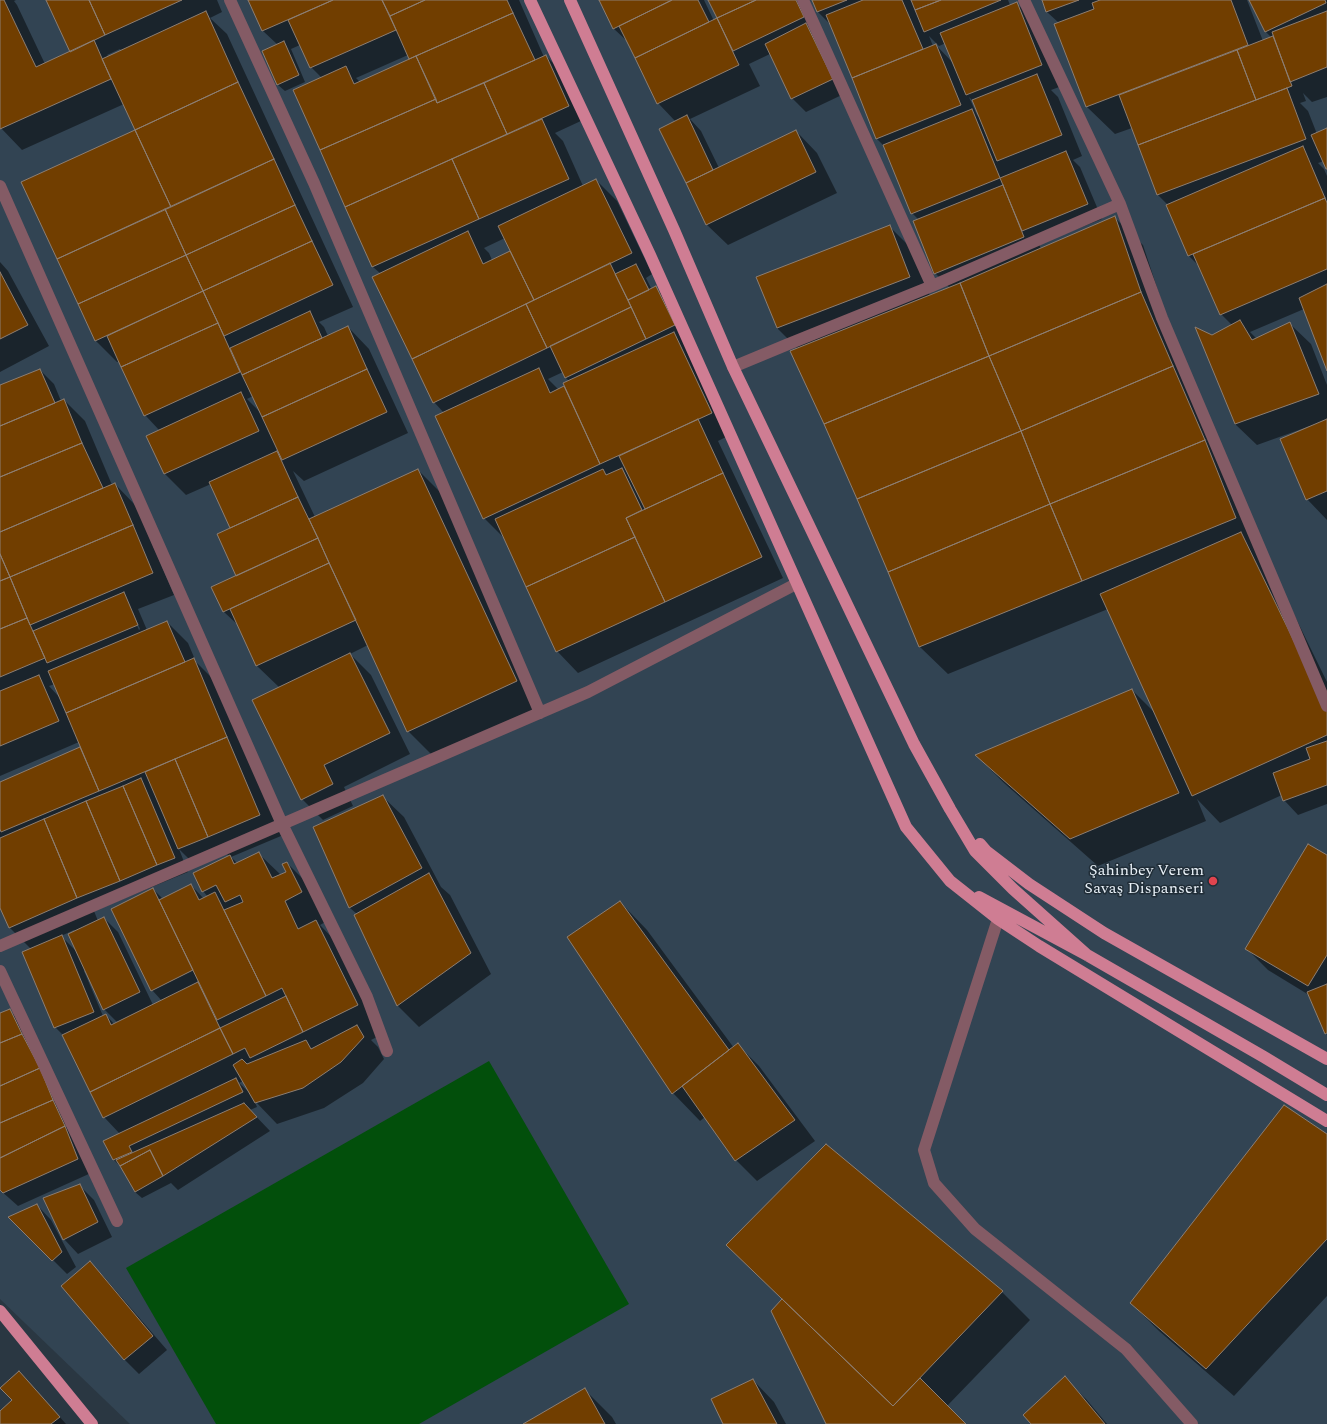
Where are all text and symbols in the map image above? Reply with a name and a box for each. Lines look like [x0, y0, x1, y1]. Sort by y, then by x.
place label: Şahinbey Verem Savaş Dispanseri [1084, 862, 1204, 900]
marker: Şahinbey Verem Savaş Dispanseri [1207, 875, 1219, 887]

